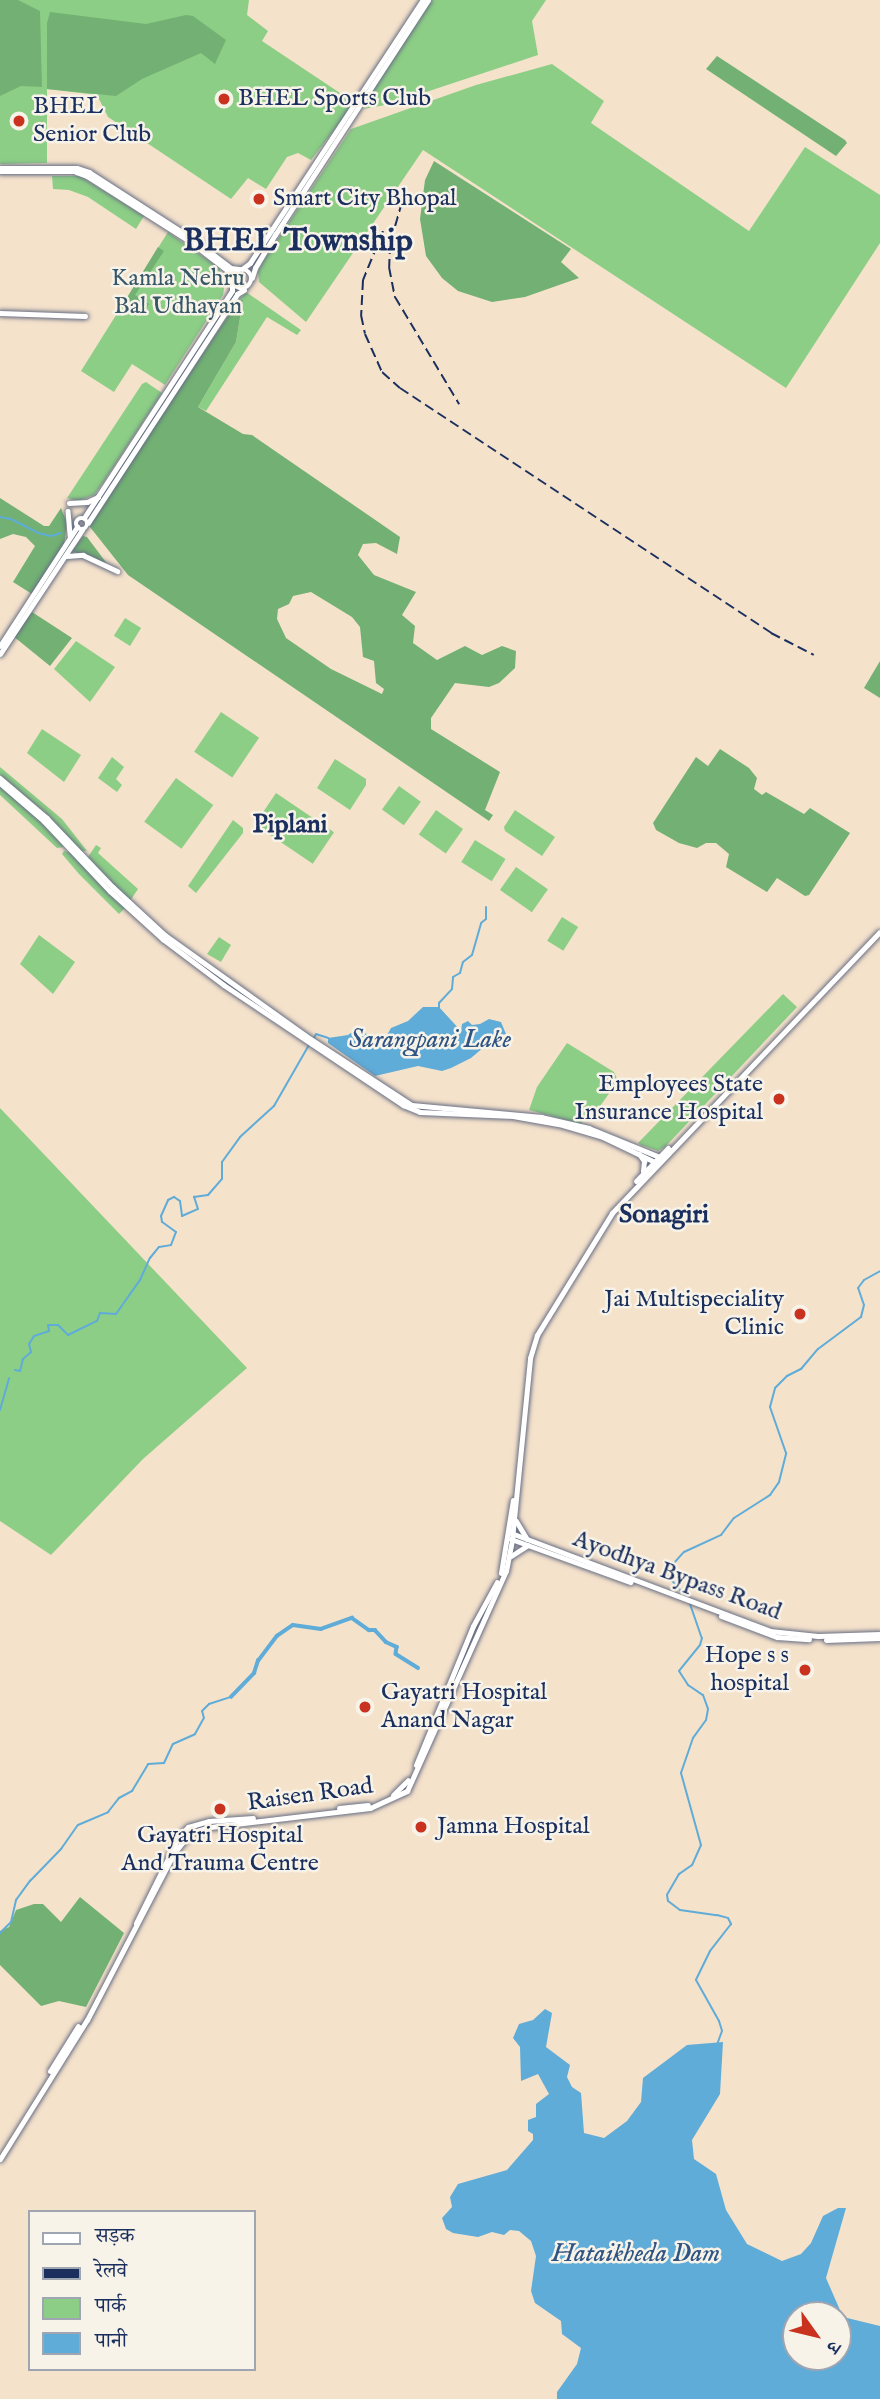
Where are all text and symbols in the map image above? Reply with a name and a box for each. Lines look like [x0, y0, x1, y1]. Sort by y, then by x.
place label: BHEL Sports Club [238, 85, 431, 113]
marker: BHEL Sports Club [216, 91, 232, 107]
place label: BHEL Senior Club [33, 93, 151, 149]
marker: BHEL Senior Club [11, 113, 27, 129]
place label: Smart City Bhopal [273, 185, 457, 213]
marker: Smart City Bhopal [251, 191, 267, 207]
district label: BHEL Township [183, 223, 413, 261]
park label: Kamla Nehru Bal Udhayan [111, 265, 245, 321]
district label: Piplani [252, 809, 328, 841]
water label: Sarangpani Lake [349, 1024, 511, 1056]
place label: Employees State Insurance Hospital [574, 1071, 763, 1127]
marker: Employees State Insurance Hospital [769, 1089, 789, 1109]
district label: Sonagiri [619, 1199, 709, 1231]
place label: Jai Multispeciality Clinic [604, 1286, 784, 1342]
marker: Jai Multispeciality Clinic [790, 1304, 810, 1324]
street label: Ayodhya Bypass Road [569, 1525, 785, 1627]
place label: Hope s s hospital [704, 1642, 789, 1698]
marker: Hope s s hospital [795, 1660, 815, 1680]
place label: Gayatri Hospital Anand Nagar [381, 1679, 547, 1735]
marker: Gayatri Hospital Anand Nagar [355, 1697, 375, 1717]
street label: Raisen Road [245, 1772, 375, 1818]
marker: Gayatri Hospital And Trauma Centre [210, 1799, 230, 1819]
place label: Jamna Hospital [437, 1813, 590, 1841]
marker: Jamna Hospital [411, 1817, 431, 1837]
place label: Gayatri Hospital And Trauma Centre [121, 1822, 319, 1878]
legend [28, 2210, 256, 2371]
text: सड़क [95, 2223, 134, 2250]
water label: Hataikheda Dam [552, 2238, 720, 2270]
text: रेलवे [95, 2258, 127, 2285]
text: पार्क [95, 2293, 126, 2320]
north arrow [782, 2301, 852, 2371]
text: पानी [95, 2328, 127, 2355]
text: उ [820, 2336, 845, 2357]

